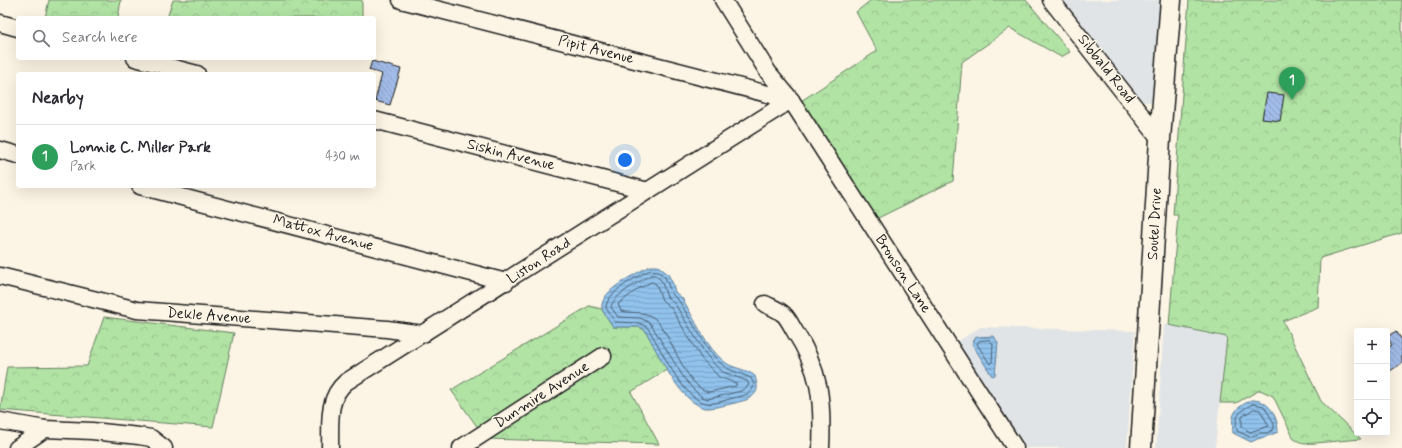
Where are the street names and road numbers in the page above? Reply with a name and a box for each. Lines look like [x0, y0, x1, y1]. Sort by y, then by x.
street label: Sibbald Road [1073, 30, 1139, 108]
street label: Pipit Avenue [556, 31, 636, 69]
street label: Siskin Avenue [465, 134, 557, 176]
street label: Soutel Drive [1143, 187, 1167, 261]
street label: Mattox Avenue [271, 210, 376, 256]
street label: Bronson Lane [870, 231, 936, 317]
street label: Liston Road [503, 233, 575, 289]
street label: Dekle Avenue [166, 303, 252, 329]
street label: Dunmire Avenue [491, 357, 593, 433]

